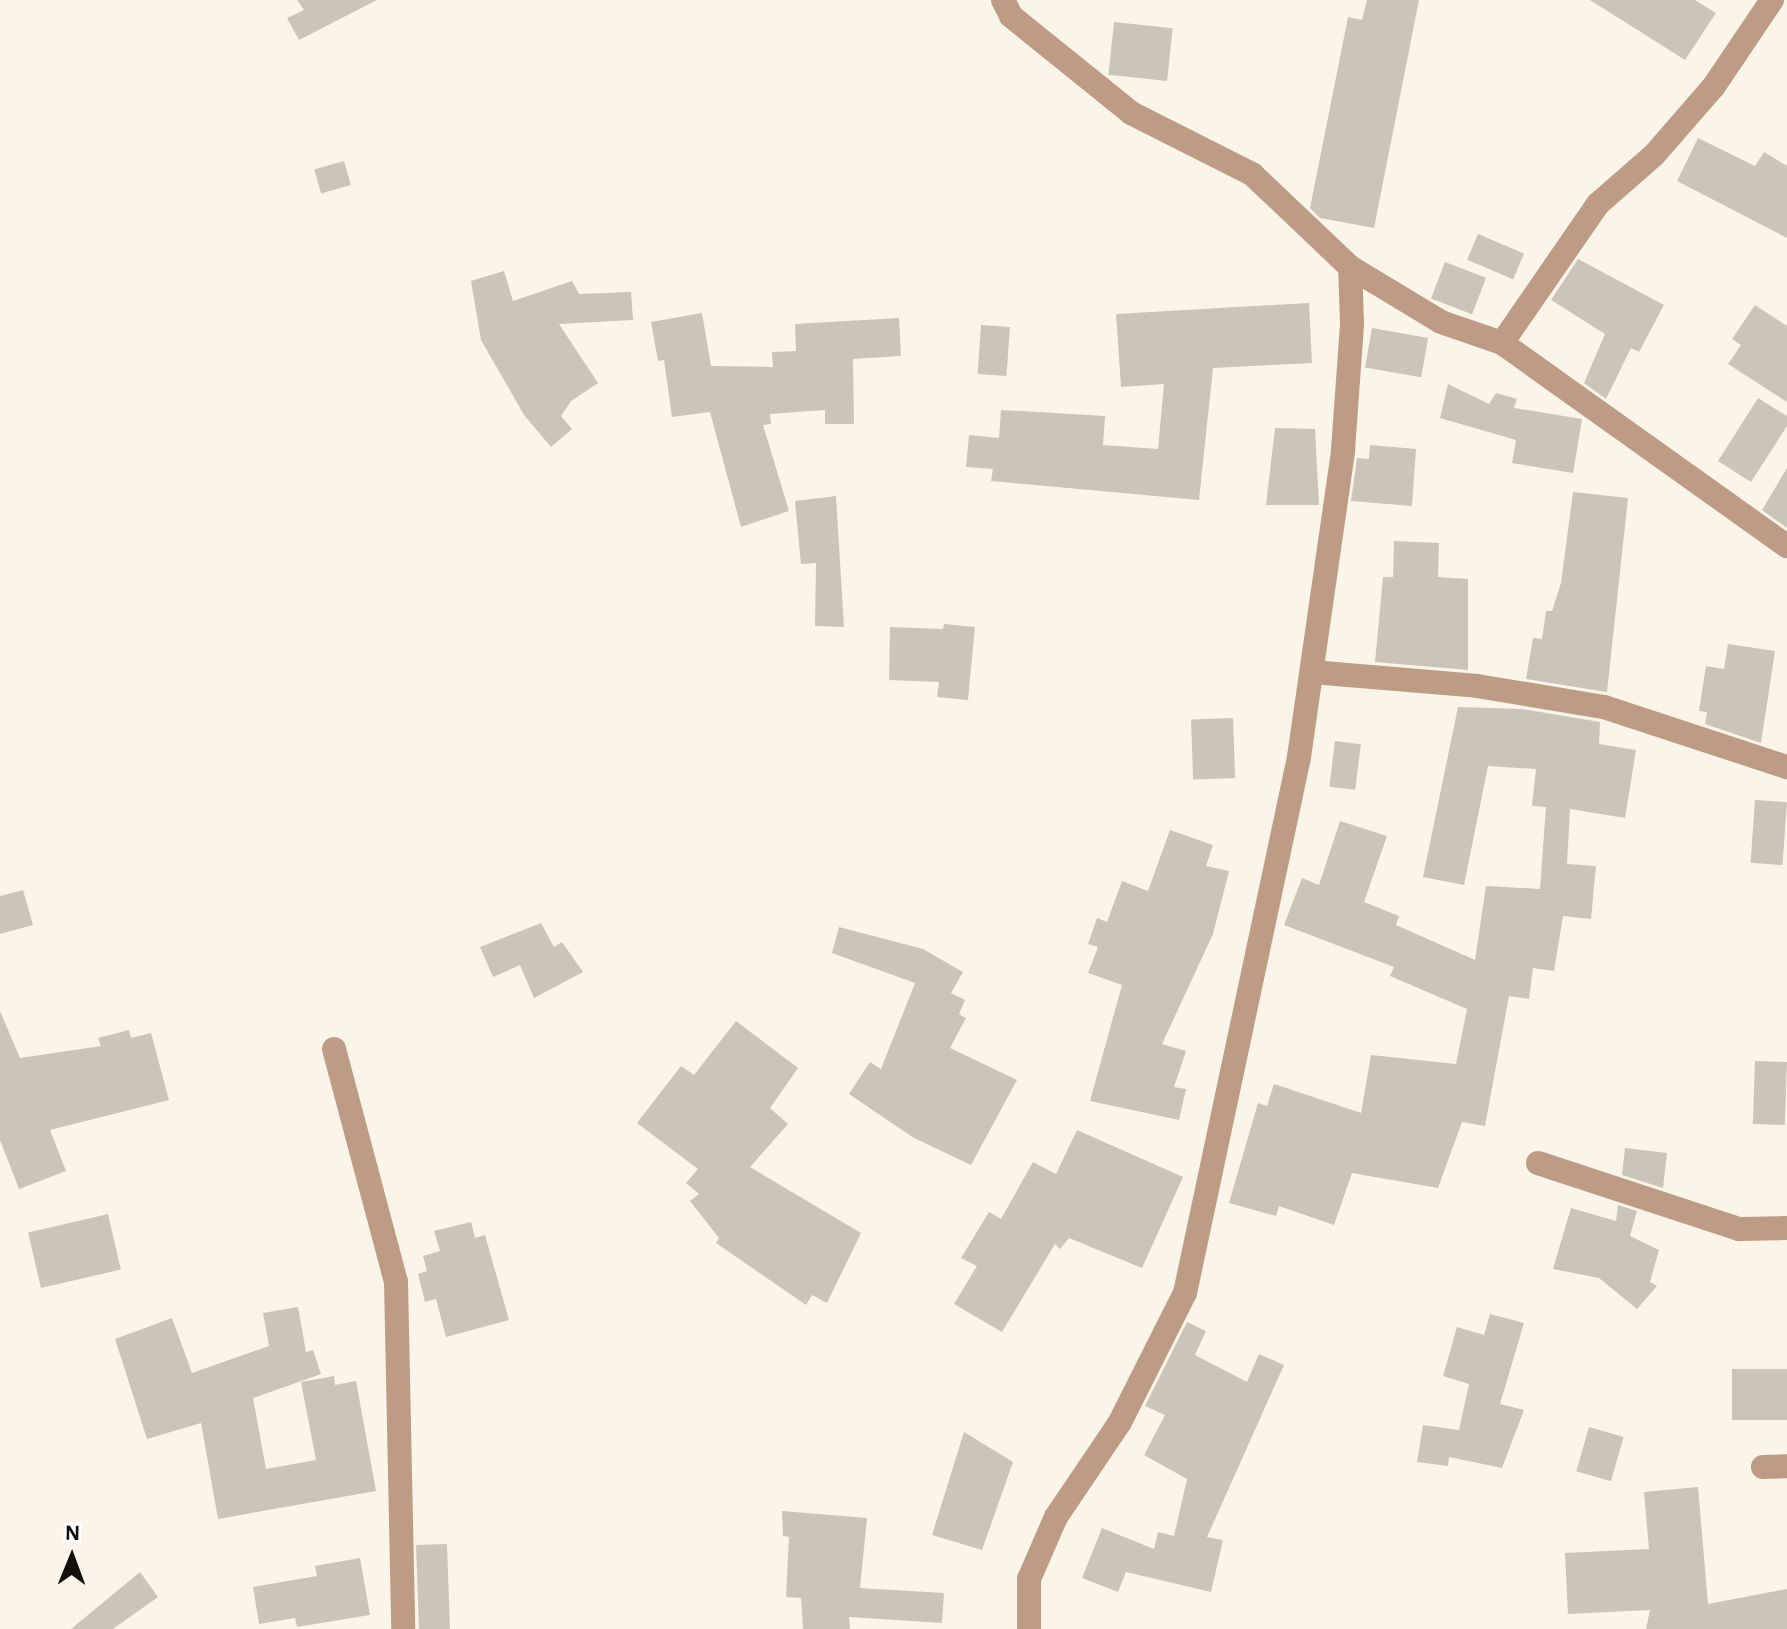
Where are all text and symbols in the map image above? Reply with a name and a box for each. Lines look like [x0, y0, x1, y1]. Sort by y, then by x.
north arrow [32, 1517, 112, 1597]
text: N [65, 1522, 80, 1544]

